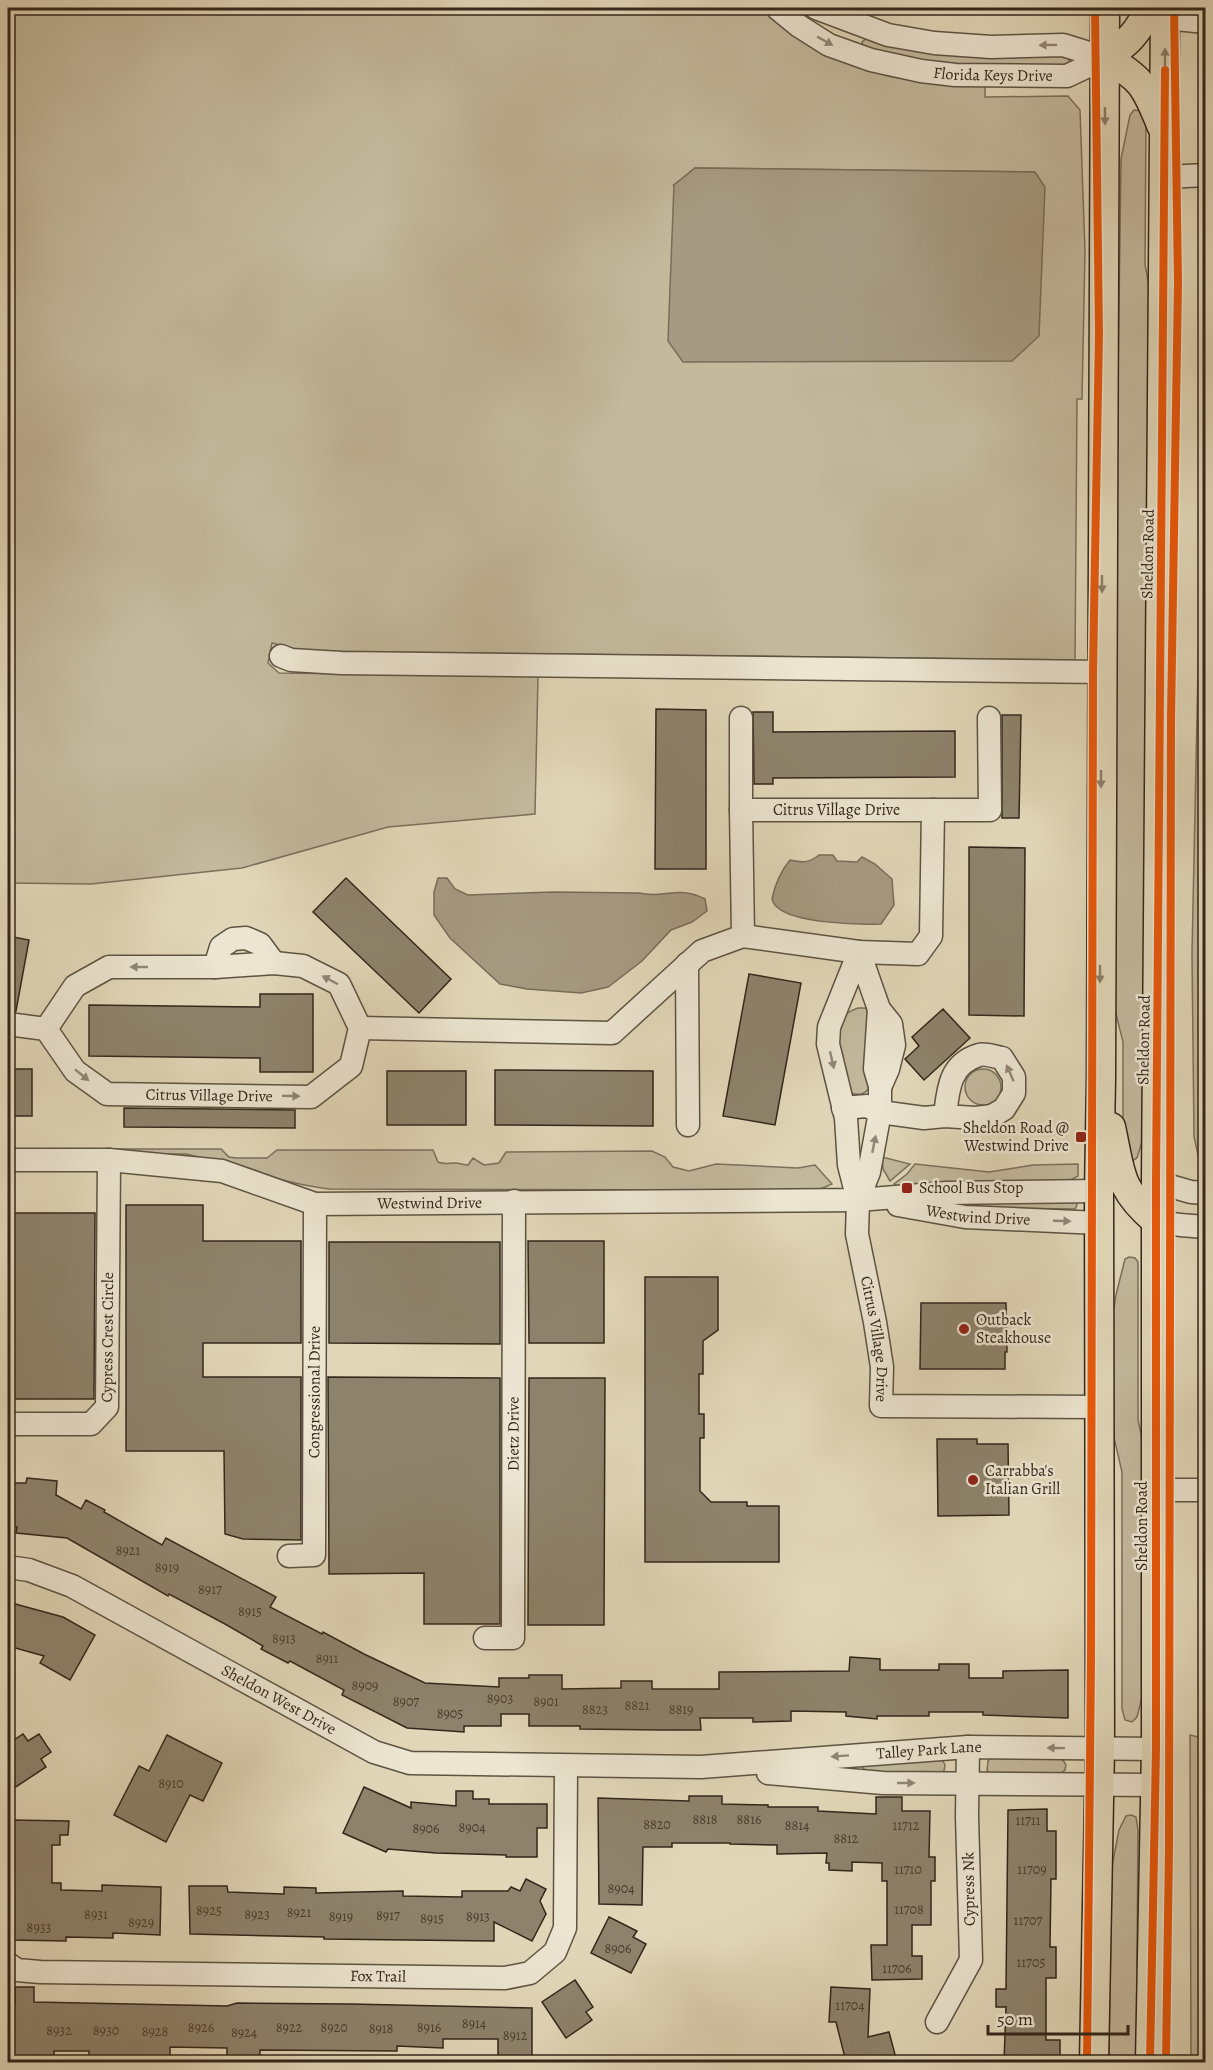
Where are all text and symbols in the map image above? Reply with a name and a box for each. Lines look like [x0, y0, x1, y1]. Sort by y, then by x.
one-way arrow [817, 36, 833, 47]
one-way arrow [1039, 41, 1058, 50]
one-way arrow [1160, 47, 1170, 66]
street label: Florida Keys Drive [932, 62, 1053, 87]
one-way arrow [1100, 107, 1110, 126]
street label: Sheldon Road [1136, 509, 1160, 599]
one-way arrow [1097, 575, 1107, 594]
one-way arrow [1096, 770, 1106, 789]
street label: Citrus Village Drive [773, 799, 900, 821]
one-way arrow [129, 962, 148, 972]
one-way arrow [1095, 965, 1105, 984]
one-way arrow [321, 975, 338, 985]
street label: Sheldon Road [1132, 995, 1156, 1085]
one-way arrow [827, 1051, 837, 1070]
one-way arrow [1005, 1065, 1014, 1082]
one-way arrow [74, 1068, 90, 1081]
street label: Citrus Village Drive [145, 1084, 273, 1107]
one-way arrow [282, 1091, 301, 1101]
place label: Sheldon Road @ Westwind Drive [963, 1117, 1069, 1157]
marker: Sheldon Road @ Westwind Drive [1074, 1130, 1088, 1144]
one-way arrow [870, 1134, 879, 1153]
place label: School Bus Stop [919, 1177, 1023, 1199]
marker: School Bus Stop [900, 1181, 914, 1195]
street label: Westwind Drive [376, 1192, 482, 1215]
street label: Westwind Drive [923, 1199, 1031, 1231]
one-way arrow [1053, 1216, 1072, 1225]
street label: Cypress Crest Circle [96, 1272, 119, 1403]
street label: Citrus Village Drive [855, 1274, 893, 1402]
place label: Outback Steakhouse [976, 1309, 1051, 1349]
marker: Outback Steakhouse [957, 1322, 971, 1336]
street label: Congressional Drive [303, 1326, 326, 1458]
street label: Dietz Drive [502, 1397, 525, 1471]
place label: Carrabba's Italian Grill [985, 1460, 1060, 1500]
marker: Carrabba's Italian Grill [966, 1473, 980, 1487]
street label: Sheldon Road [1131, 1481, 1153, 1571]
house number: 8921 [116, 1541, 141, 1560]
house number: 8919 [155, 1558, 179, 1577]
house number: 8917 [198, 1580, 222, 1599]
house number: 8915 [238, 1602, 262, 1621]
house number: 8913 [272, 1629, 296, 1648]
house number: 8911 [316, 1649, 339, 1668]
street label: Sheldon West Drive [217, 1659, 340, 1740]
house number: 8909 [352, 1676, 379, 1695]
house number: 8903 [487, 1689, 513, 1708]
house number: 8907 [393, 1692, 419, 1711]
house number: 8901 [533, 1692, 559, 1711]
house number: 8821 [624, 1696, 650, 1715]
house number: 8823 [582, 1700, 608, 1719]
house number: 8819 [669, 1700, 693, 1719]
house number: 8905 [437, 1704, 463, 1723]
street label: Talley Park Lane [876, 1736, 982, 1765]
one-way arrow [1046, 1743, 1065, 1753]
one-way arrow [831, 1752, 850, 1761]
house number: 8910 [158, 1774, 184, 1793]
one-way arrow [896, 1778, 915, 1788]
house number: 8818 [692, 1810, 718, 1829]
house number: 8816 [737, 1810, 761, 1829]
house number: 11711 [1015, 1811, 1041, 1830]
house number: 8820 [643, 1815, 671, 1834]
house number: 8814 [785, 1816, 809, 1835]
house number: 11712 [893, 1816, 920, 1835]
house number: 8904 [459, 1818, 485, 1837]
house number: 8906 [412, 1819, 440, 1838]
house number: 8812 [833, 1829, 859, 1848]
street label: Cypress Nk [957, 1852, 981, 1926]
house number: 11710 [894, 1860, 922, 1879]
house number: 11709 [1017, 1860, 1047, 1879]
house number: 8904 [608, 1879, 634, 1898]
house number: 11708 [894, 1900, 924, 1919]
house number: 8925 [196, 1901, 222, 1920]
house number: 8921 [287, 1903, 312, 1922]
house number: 8931 [84, 1905, 108, 1924]
house number: 8923 [244, 1905, 270, 1924]
house number: 8917 [376, 1906, 400, 1925]
house number: 8919 [329, 1907, 353, 1926]
house number: 8913 [466, 1907, 490, 1926]
house number: 8915 [420, 1909, 444, 1928]
house number: 11707 [1014, 1911, 1043, 1930]
house number: 8929 [128, 1913, 154, 1932]
house number: 8933 [27, 1918, 52, 1937]
house number: 8906 [604, 1939, 632, 1958]
house number: 11705 [1017, 1953, 1045, 1972]
house number: 11706 [882, 1959, 912, 1978]
street label: Fox Trail [350, 1965, 406, 1988]
house number: 11704 [835, 1996, 865, 2015]
scale bar [988, 1998, 1128, 2036]
text: 50 m [997, 2007, 1033, 2031]
house number: 8914 [462, 2014, 486, 2033]
house number: 8926 [188, 2018, 214, 2037]
house number: 8922 [276, 2018, 303, 2037]
house number: 8920 [320, 2018, 348, 2037]
house number: 8916 [417, 2018, 441, 2037]
house number: 8918 [369, 2019, 394, 2038]
house number: 8932 [46, 2021, 72, 2040]
house number: 8930 [93, 2021, 119, 2040]
house number: 8928 [142, 2022, 169, 2041]
house number: 8924 [231, 2023, 257, 2042]
house number: 8912 [503, 2026, 528, 2045]

